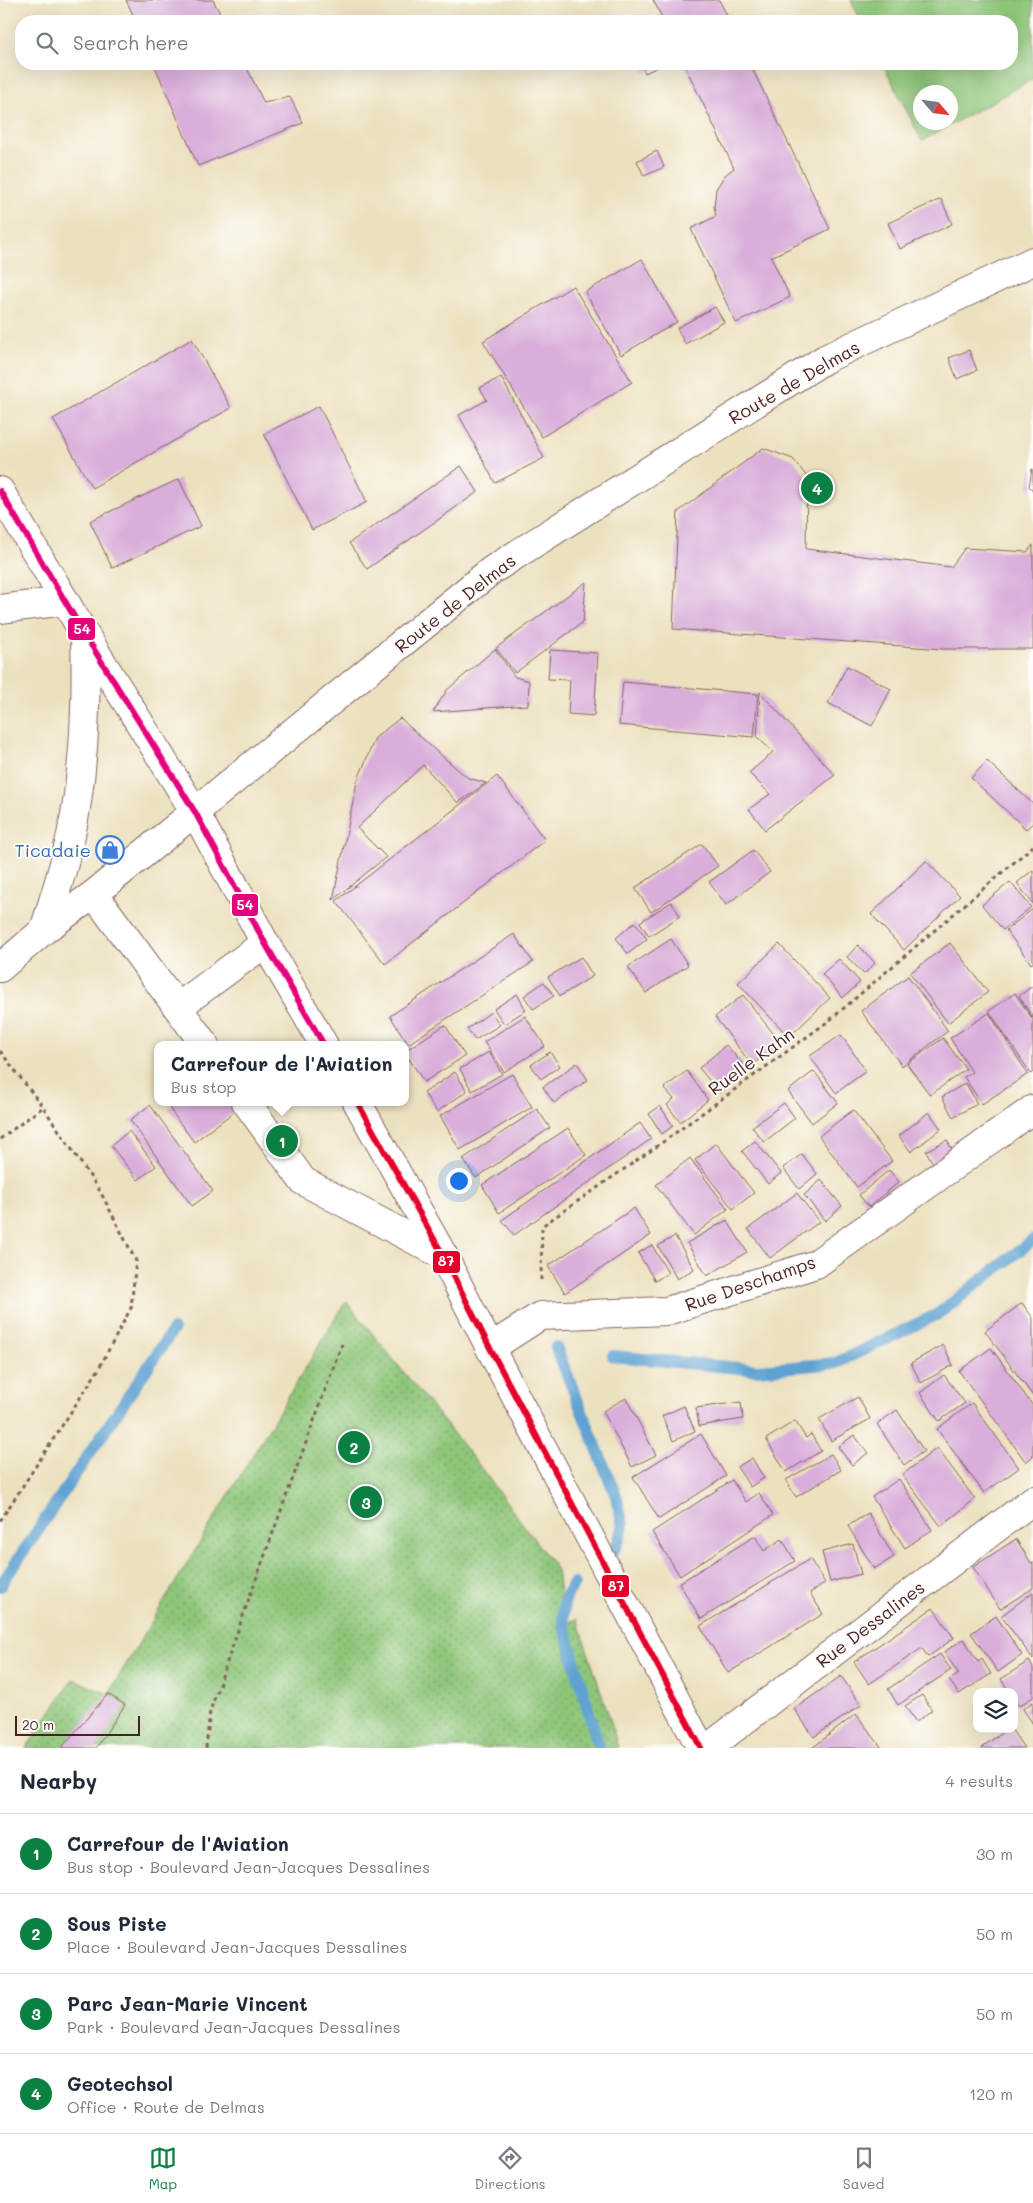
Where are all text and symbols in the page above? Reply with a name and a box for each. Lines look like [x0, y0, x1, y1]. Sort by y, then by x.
search box [15, 15, 1018, 70]
icon: search [33, 29, 61, 57]
text: Search here [73, 30, 189, 55]
north arrow [913, 85, 958, 130]
street label: Route de Delmas [724, 335, 864, 429]
pin: 4 [801, 469, 833, 507]
street label: Route de Delmas [389, 548, 521, 658]
line badge: 54 [67, 617, 96, 641]
text: 54 [73, 619, 91, 638]
shop icon: Ticadaie [95, 835, 125, 865]
place label: Ticadaie [14, 838, 91, 862]
line badge: 54 [231, 893, 259, 917]
text: 54 [236, 895, 254, 914]
street label: Ruelle Kahn [703, 1022, 799, 1100]
popup [154, 1041, 409, 1106]
text: Carrefour de l'Aviation [171, 1051, 392, 1076]
text: Bus stop [171, 1076, 236, 1097]
pin: 1 [266, 1122, 298, 1160]
your location [446, 1168, 472, 1194]
street label: Rue Deschamps [681, 1249, 819, 1317]
line badge: 87 [432, 1250, 461, 1274]
text: 87 [438, 1251, 454, 1270]
pin: 2 [338, 1428, 370, 1466]
pin: 3 [350, 1483, 382, 1521]
line badge: 87 [601, 1574, 630, 1598]
street label: Rue Dessalines [811, 1575, 929, 1673]
text: 87 [608, 1576, 624, 1595]
map controls [973, 1688, 1018, 1733]
button: layers [973, 1688, 1018, 1733]
scale bar [15, 1713, 140, 1736]
text: 20 m [22, 1715, 54, 1734]
text: Nearby [20, 1767, 97, 1794]
text: 4 results [945, 1770, 1013, 1791]
text: Carrefour de l'Aviation [67, 1831, 289, 1856]
text: 1 [32, 1843, 40, 1864]
text: 30 m [976, 1843, 1013, 1864]
text: Bus stop · Boulevard Jean-Jacques Dessalines [67, 1856, 430, 1877]
text: Sous Piste [67, 1911, 166, 1936]
text: 2 [32, 1923, 40, 1944]
text: 50 m [976, 1923, 1013, 1944]
text: Place · Boulevard Jean-Jacques Dessalines [67, 1936, 407, 1957]
text: Parc Jean-Marie Vincent [67, 1991, 308, 2016]
text: 3 [31, 2003, 41, 2024]
text: 50 m [976, 2003, 1013, 2024]
text: Park · Boulevard Jean-Jacques Dessalines [67, 2016, 400, 2037]
text: Geotechsol [67, 2071, 173, 2096]
text: 4 [31, 2083, 41, 2104]
text: 120 m [969, 2083, 1013, 2104]
text: Office · Route de Delmas [67, 2096, 265, 2117]
tab: Map [149, 2144, 177, 2193]
tab: Directions [474, 2144, 546, 2193]
tab: Saved [843, 2144, 884, 2193]

